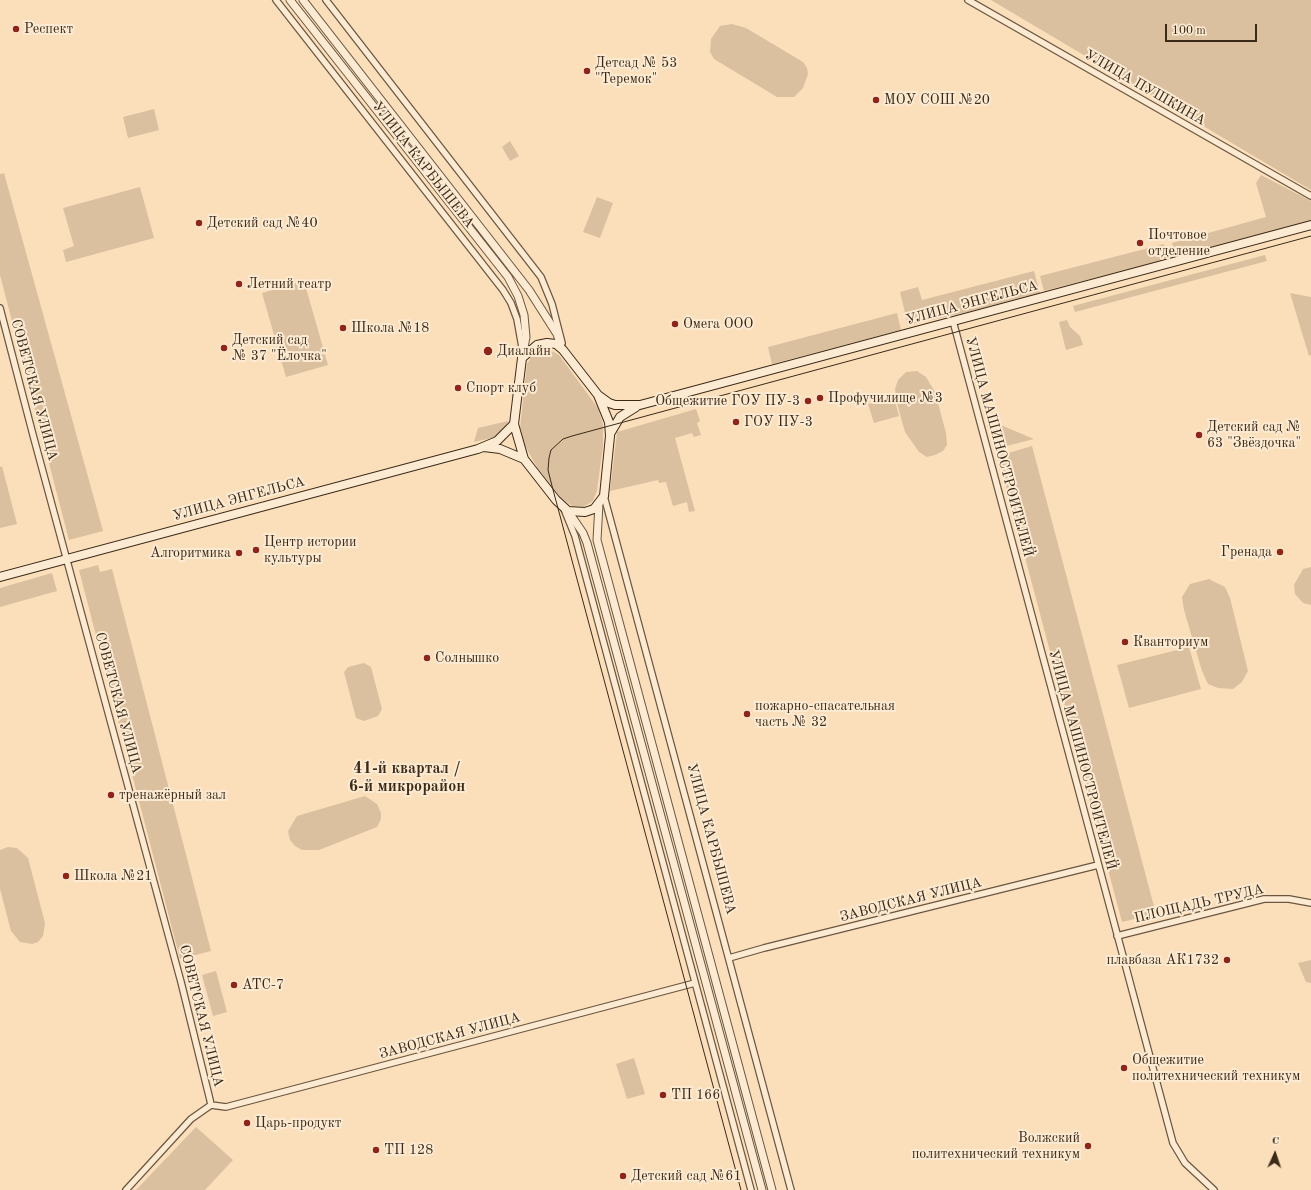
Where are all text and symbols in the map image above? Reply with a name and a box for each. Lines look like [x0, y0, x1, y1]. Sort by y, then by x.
scale bar [1167, 16, 1259, 42]
place label: Респект [24, 21, 73, 37]
marker: Респект [11, 24, 21, 34]
text: 100 m [1172, 25, 1206, 37]
street label: УЛИЦА ПУШКИНА [1081, 46, 1209, 130]
place label: Детсад № 53 "Теремок" [595, 55, 677, 88]
marker: Детсад № 53 "Теремок" [582, 66, 592, 76]
place label: МОУ СОШ №20 [884, 92, 990, 108]
marker: МОУ СОШ №20 [871, 95, 881, 105]
street label: УЛИЦА КАРБЫШЕВА [368, 98, 478, 232]
place label: Детский сад №40 [207, 215, 318, 231]
marker: Детский сад №40 [194, 218, 204, 228]
place label: Почтовое отделение [1148, 227, 1210, 260]
marker: Почтовое отделение [1135, 238, 1145, 248]
place label: Летний театр [247, 276, 331, 292]
street label: УЛИЦА ЭНГЕЛЬСА [904, 277, 1040, 329]
marker: Летний театр [234, 279, 244, 289]
place label: Омега ООО [683, 316, 753, 332]
street label: СОВЕТСКАЯ УЛИЦА [7, 317, 61, 463]
marker: Омега ООО [670, 319, 680, 329]
place label: Школа №18 [351, 320, 429, 336]
marker: Школа №18 [338, 323, 348, 333]
place label: Детский сад № 37 "Ёлочка" [232, 332, 327, 364]
street label: УЛИЦА МАШИНОСТРОИТЕЛЕЙ [962, 335, 1036, 559]
marker: Детский сад № 37 "Ёлочка" [219, 343, 229, 353]
place label: Диалайн [497, 343, 551, 359]
marker: Диалайн [482, 345, 494, 357]
place label: Спорт клуб [466, 380, 536, 396]
marker: Спорт клуб [453, 383, 463, 393]
place label: Профучилище №3 [828, 390, 943, 406]
place label: Общежитие ГОУ ПУ-3 [655, 393, 800, 409]
marker: Профучилище №3 [815, 393, 825, 403]
marker: Общежитие ГОУ ПУ-3 [803, 396, 813, 406]
place label: ГОУ ПУ-3 [744, 414, 813, 430]
marker: ГОУ ПУ-3 [731, 417, 741, 427]
place label: Детский сад № 63 "Звёздочка" [1207, 419, 1301, 452]
marker: Детский сад № 63 "Звёздочка" [1194, 430, 1204, 440]
street label: УЛИЦА ЭНГЕЛЬСА [171, 473, 307, 525]
place label: Центр истории культуры [264, 534, 357, 566]
place label: Гренада [1221, 544, 1272, 560]
place label: Алгоритмика [150, 545, 231, 561]
marker: Центр истории культуры [251, 545, 261, 555]
marker: Гренада [1275, 547, 1285, 557]
marker: Алгоритмика [234, 548, 244, 558]
street label: СОВЕТСКАЯ УЛИЦА [91, 630, 145, 776]
place label: Кванториум [1133, 634, 1208, 650]
marker: Кванториум [1120, 637, 1130, 647]
street label: УЛИЦА МАШИНОСТРОИТЕЛЕЙ [1045, 648, 1119, 872]
place label: Солнышко [435, 650, 499, 666]
marker: Солнышко [422, 653, 432, 663]
place label: пожарно-спасательная часть № 32 [755, 698, 895, 730]
marker: пожарно-спасательная часть № 32 [742, 709, 752, 719]
district label: 41-й квартал / 6-й микрорайон [349, 759, 465, 797]
street label: УЛИЦА КАРБЫШЕВА [683, 762, 739, 916]
place label: тренажёрный зал [119, 787, 226, 803]
marker: тренажёрный зал [106, 790, 116, 800]
place label: Школа №21 [74, 868, 152, 884]
marker: Школа №21 [61, 871, 71, 881]
street label: ЗАВОДСКАЯ УЛИЦА [838, 874, 984, 926]
street label: ПЛОЩАДЬ ТРУДА [1133, 881, 1265, 927]
street label: СОВЕТСКАЯ УЛИЦА [175, 943, 227, 1089]
place label: плавбаза АК1732 [1106, 952, 1219, 968]
marker: плавбаза АК1732 [1222, 955, 1232, 965]
place label: АТС-7 [242, 977, 284, 993]
marker: АТС-7 [229, 980, 239, 990]
street label: ЗАВОДСКАЯ УЛИЦА [378, 1009, 522, 1063]
place label: Общежитие политехнический техникум [1132, 1052, 1300, 1084]
marker: Общежитие политехнический техникум [1119, 1063, 1129, 1073]
place label: ТП 166 [671, 1087, 720, 1103]
marker: ТП 166 [658, 1090, 668, 1100]
place label: Царь-продукт [255, 1115, 341, 1131]
marker: Царь-продукт [242, 1118, 252, 1128]
place label: Волжский политехнический техникум [912, 1130, 1080, 1162]
north arrow [1255, 1134, 1295, 1174]
text: С [1272, 1136, 1280, 1147]
marker: Волжский политехнический техникум [1083, 1141, 1093, 1151]
place label: ТП 128 [384, 1142, 433, 1158]
marker: ТП 128 [371, 1145, 381, 1155]
place label: Детский сад №61 [631, 1168, 742, 1184]
marker: Детский сад №61 [618, 1171, 628, 1181]

